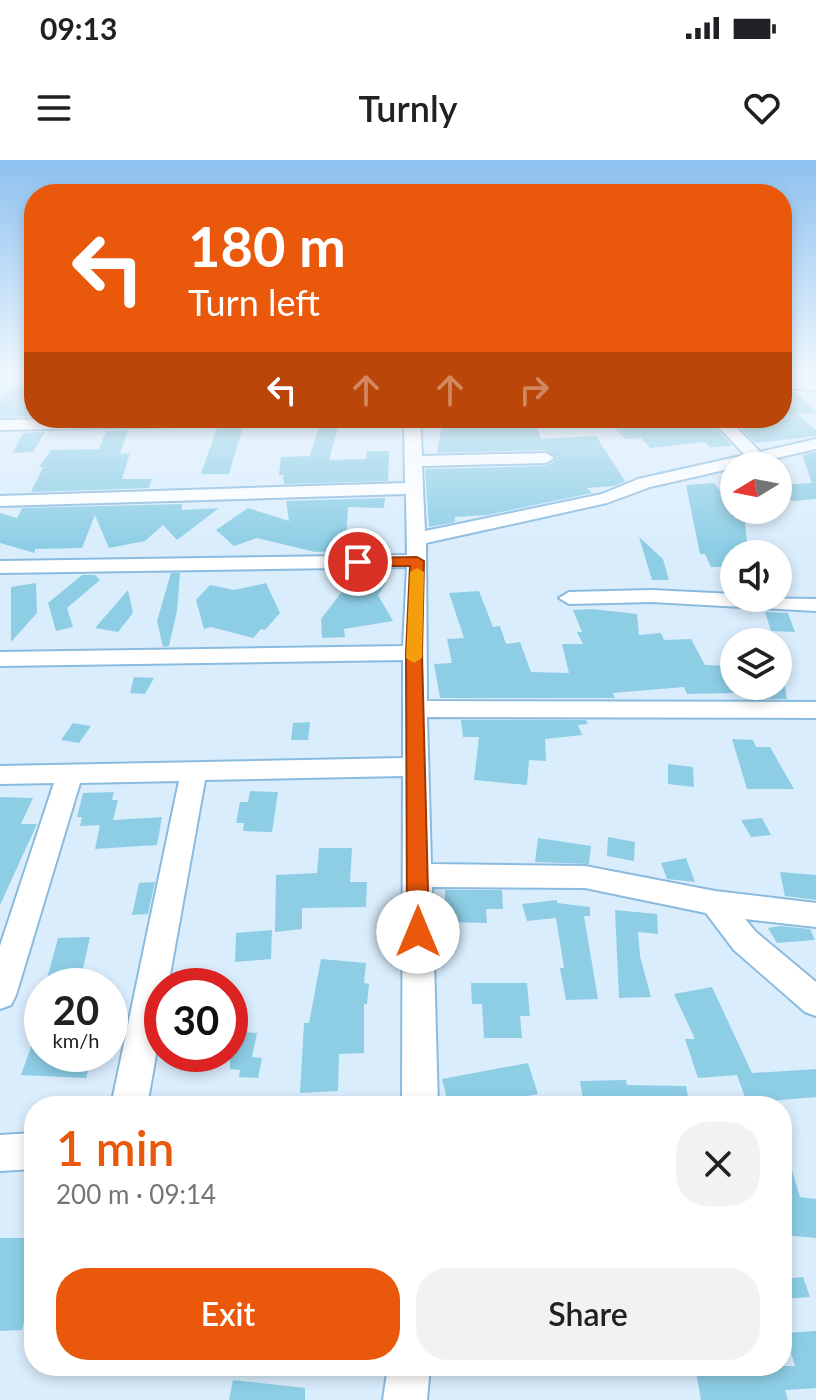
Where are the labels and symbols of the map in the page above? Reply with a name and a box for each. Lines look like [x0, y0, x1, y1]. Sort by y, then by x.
north arrow [720, 452, 792, 524]
pin [324, 528, 392, 596]
position arrow [376, 890, 460, 974]
speed limit sign: 30 [144, 968, 248, 1072]

